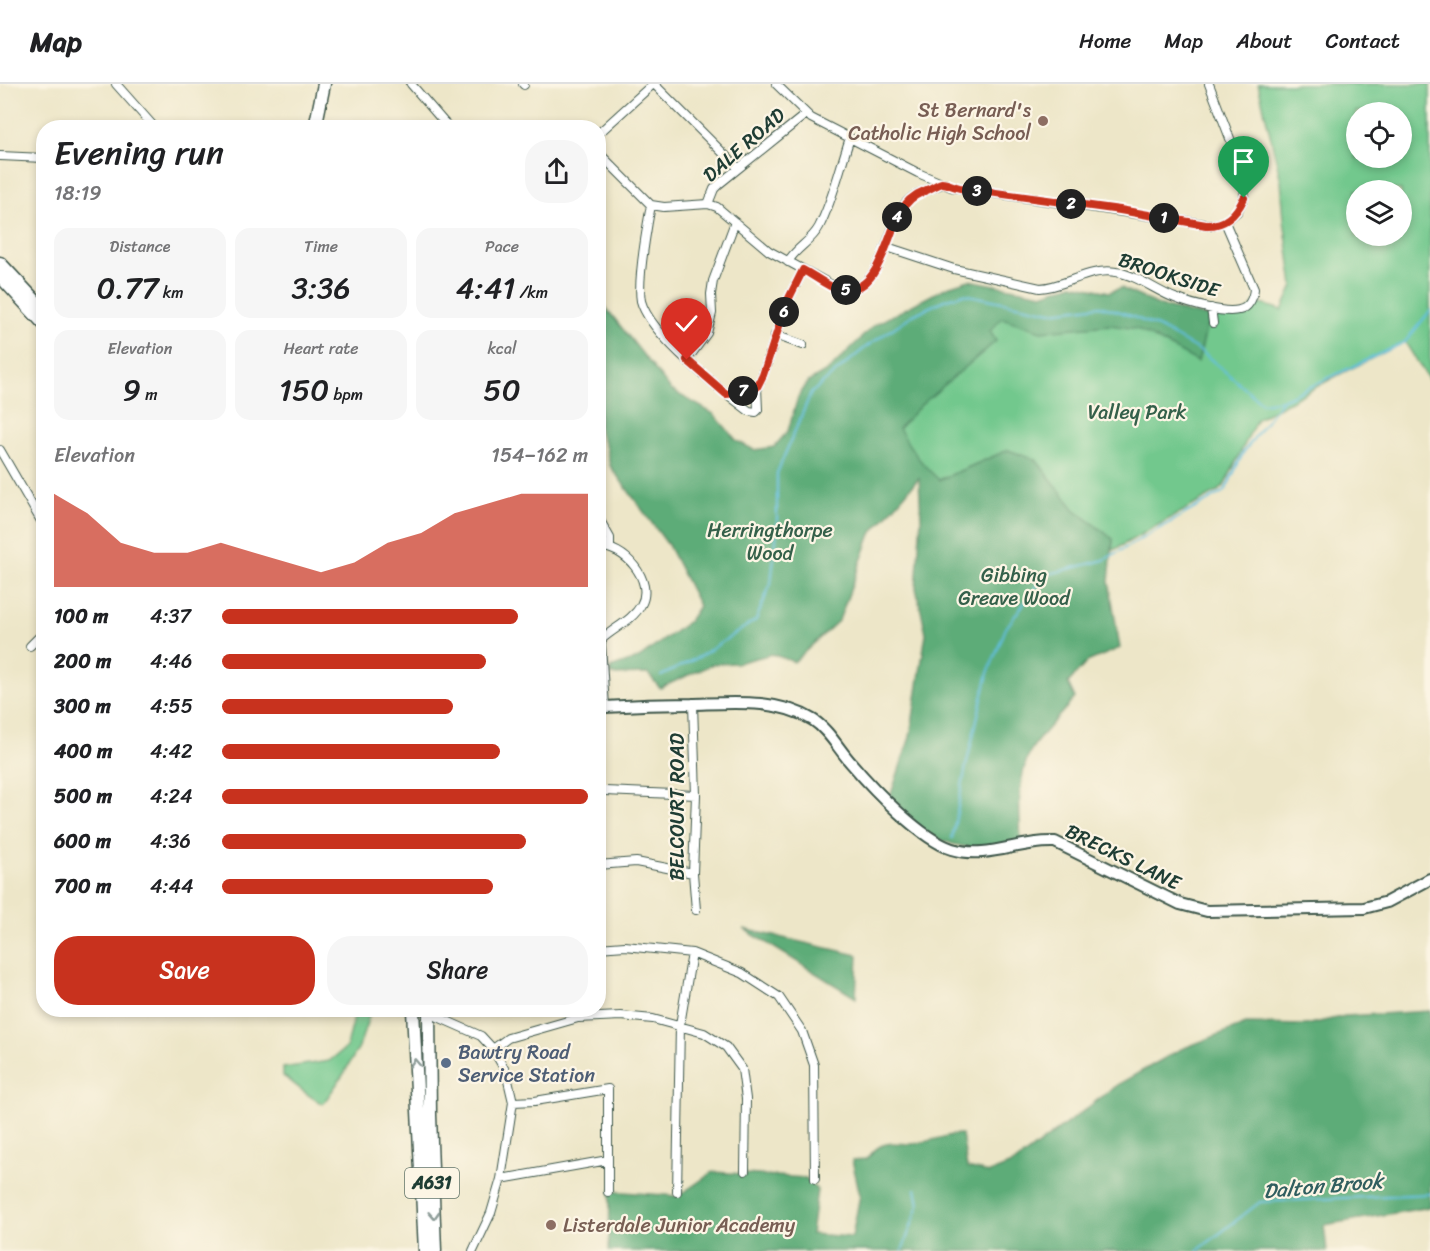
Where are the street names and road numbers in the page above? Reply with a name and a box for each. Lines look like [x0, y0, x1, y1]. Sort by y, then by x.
street label: DALE ROAD [695, 99, 793, 191]
street label: BROOKSIDE [1114, 242, 1226, 308]
street label: BELCOURT ROAD [660, 733, 695, 881]
street label: BRECKS LANE [1059, 814, 1189, 901]
road number: A631 [405, 1168, 459, 1198]

